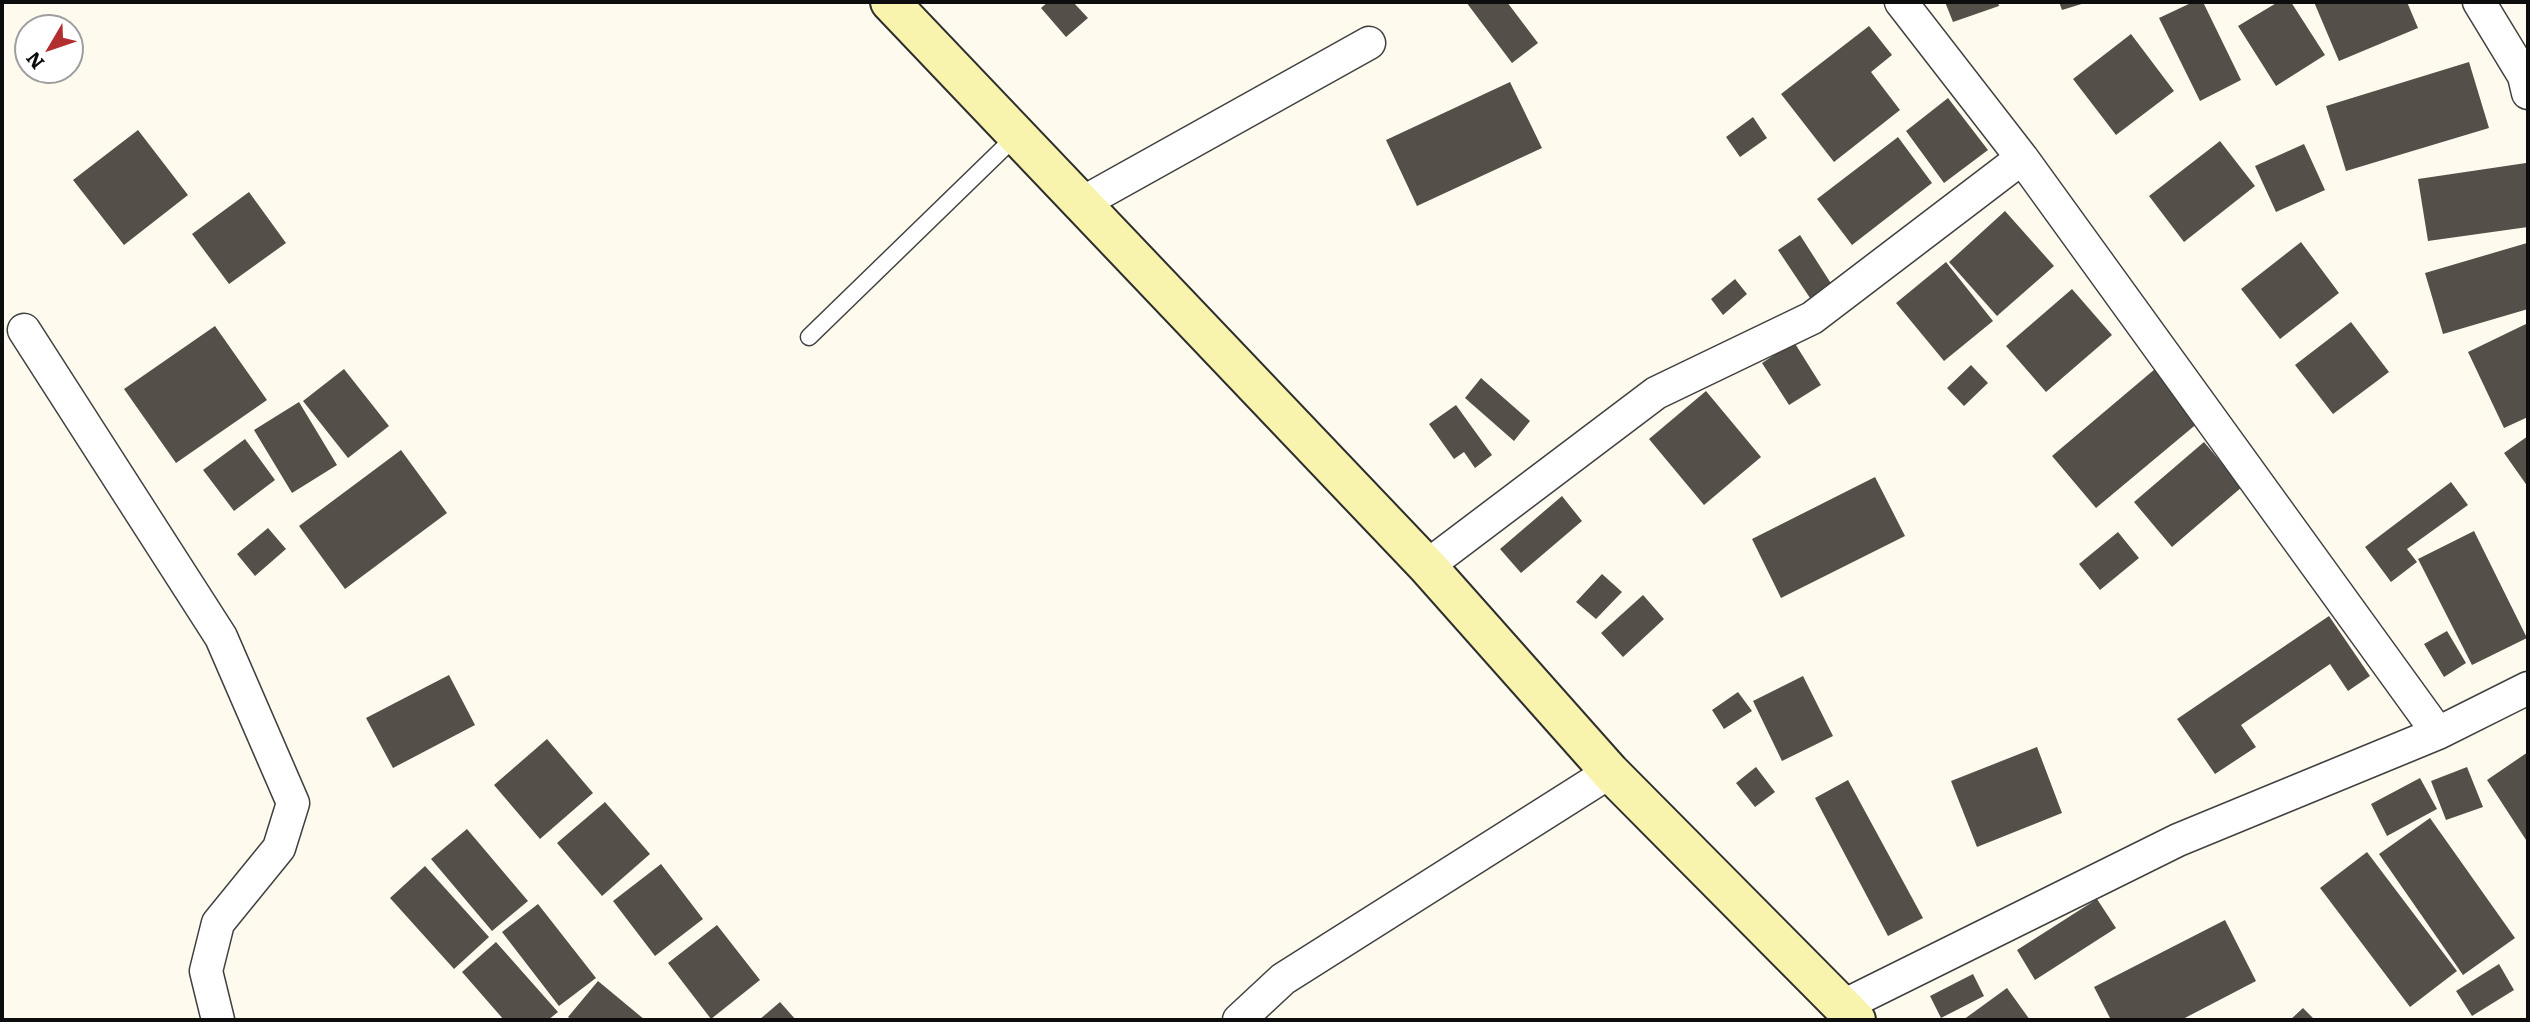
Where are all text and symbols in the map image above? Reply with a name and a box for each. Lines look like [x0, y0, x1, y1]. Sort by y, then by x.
north arrow [14, 14, 84, 84]
text: N [18, 46, 50, 76]

